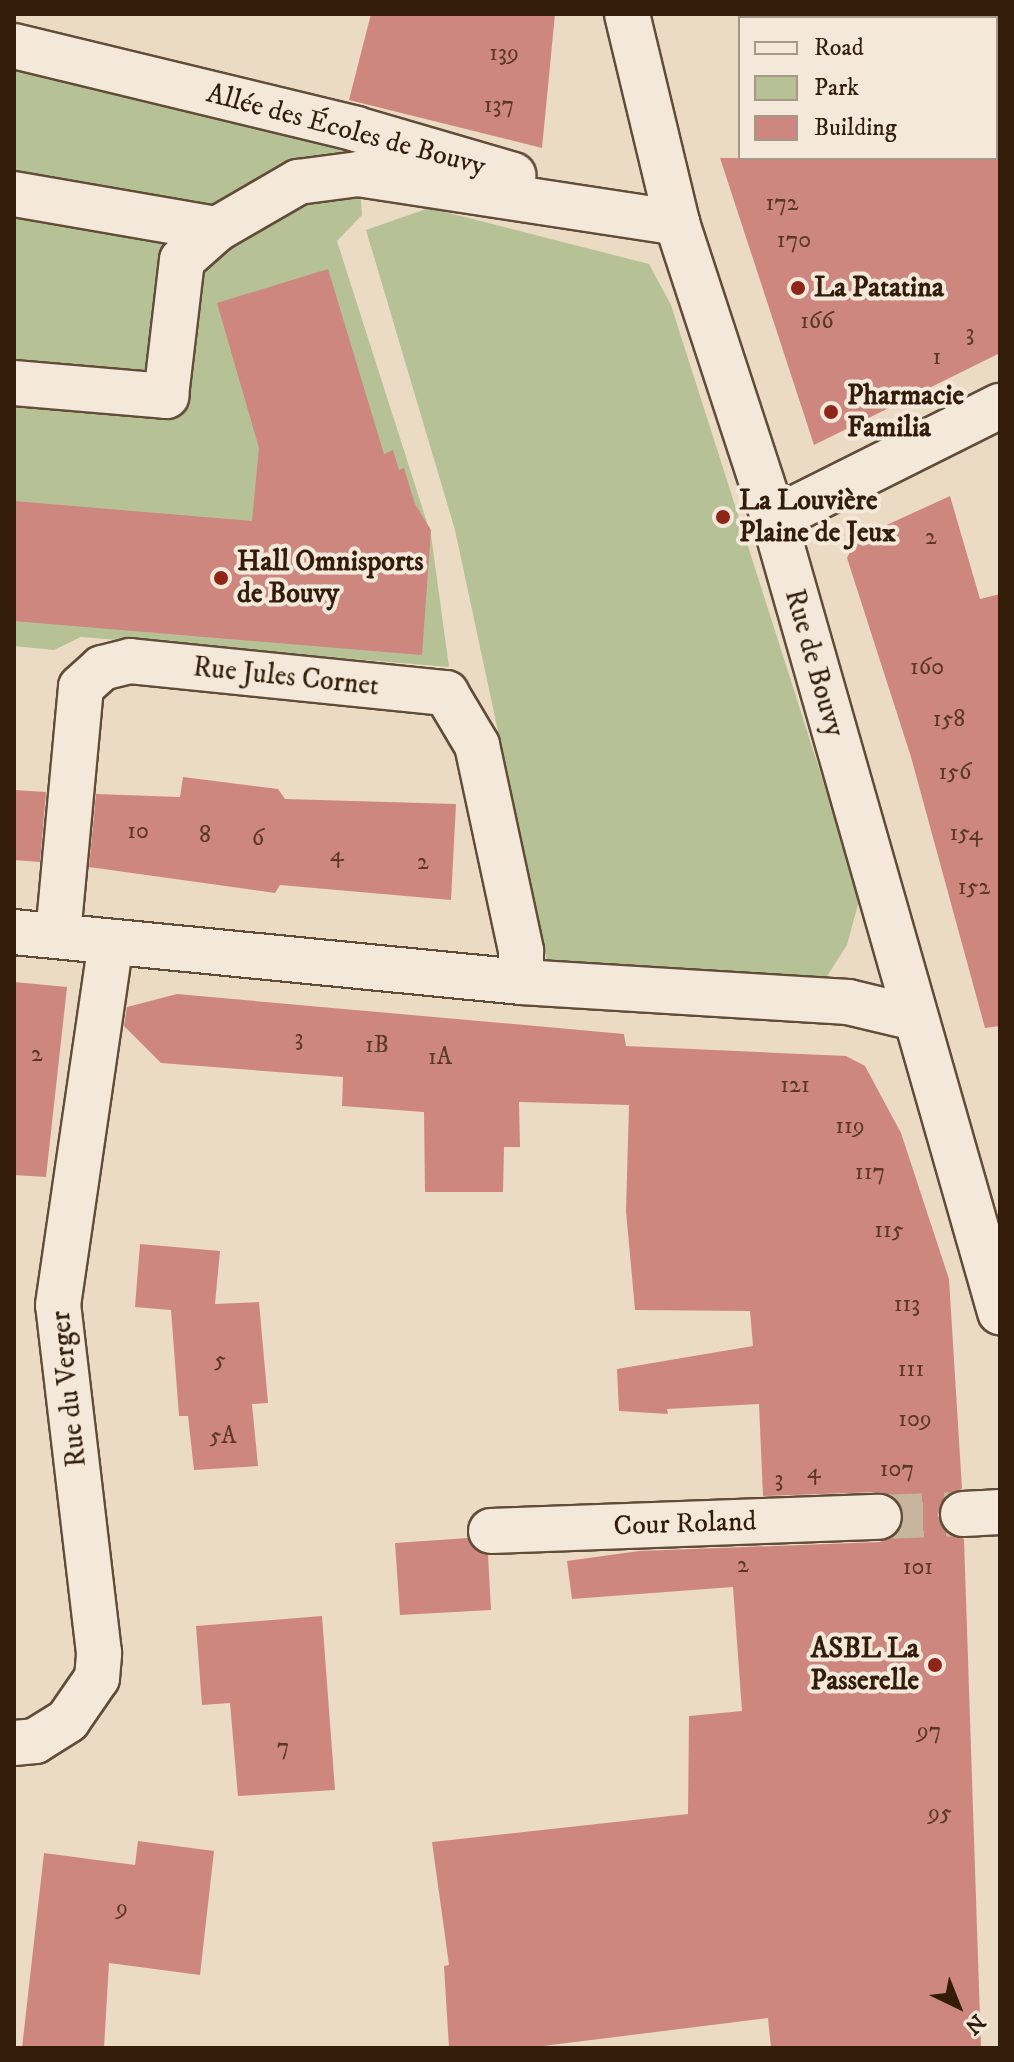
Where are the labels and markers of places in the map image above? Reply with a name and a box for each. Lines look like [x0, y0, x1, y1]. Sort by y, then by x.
place label: La Patatina [814, 271, 944, 305]
marker: La Patatina [789, 279, 807, 297]
place label: Pharmacie Familia [847, 379, 964, 445]
marker: Pharmacie Familia [822, 403, 840, 421]
place label: La Louvière Plaine de Jeux [739, 484, 896, 550]
marker: La Louvière Plaine de Jeux [714, 508, 732, 526]
place label: Hall Omnisports de Bouvy [237, 545, 424, 611]
marker: Hall Omnisports de Bouvy [212, 569, 230, 587]
place label: ASBL La Passerelle [810, 1632, 919, 1698]
marker: ASBL La Passerelle [926, 1656, 944, 1674]

